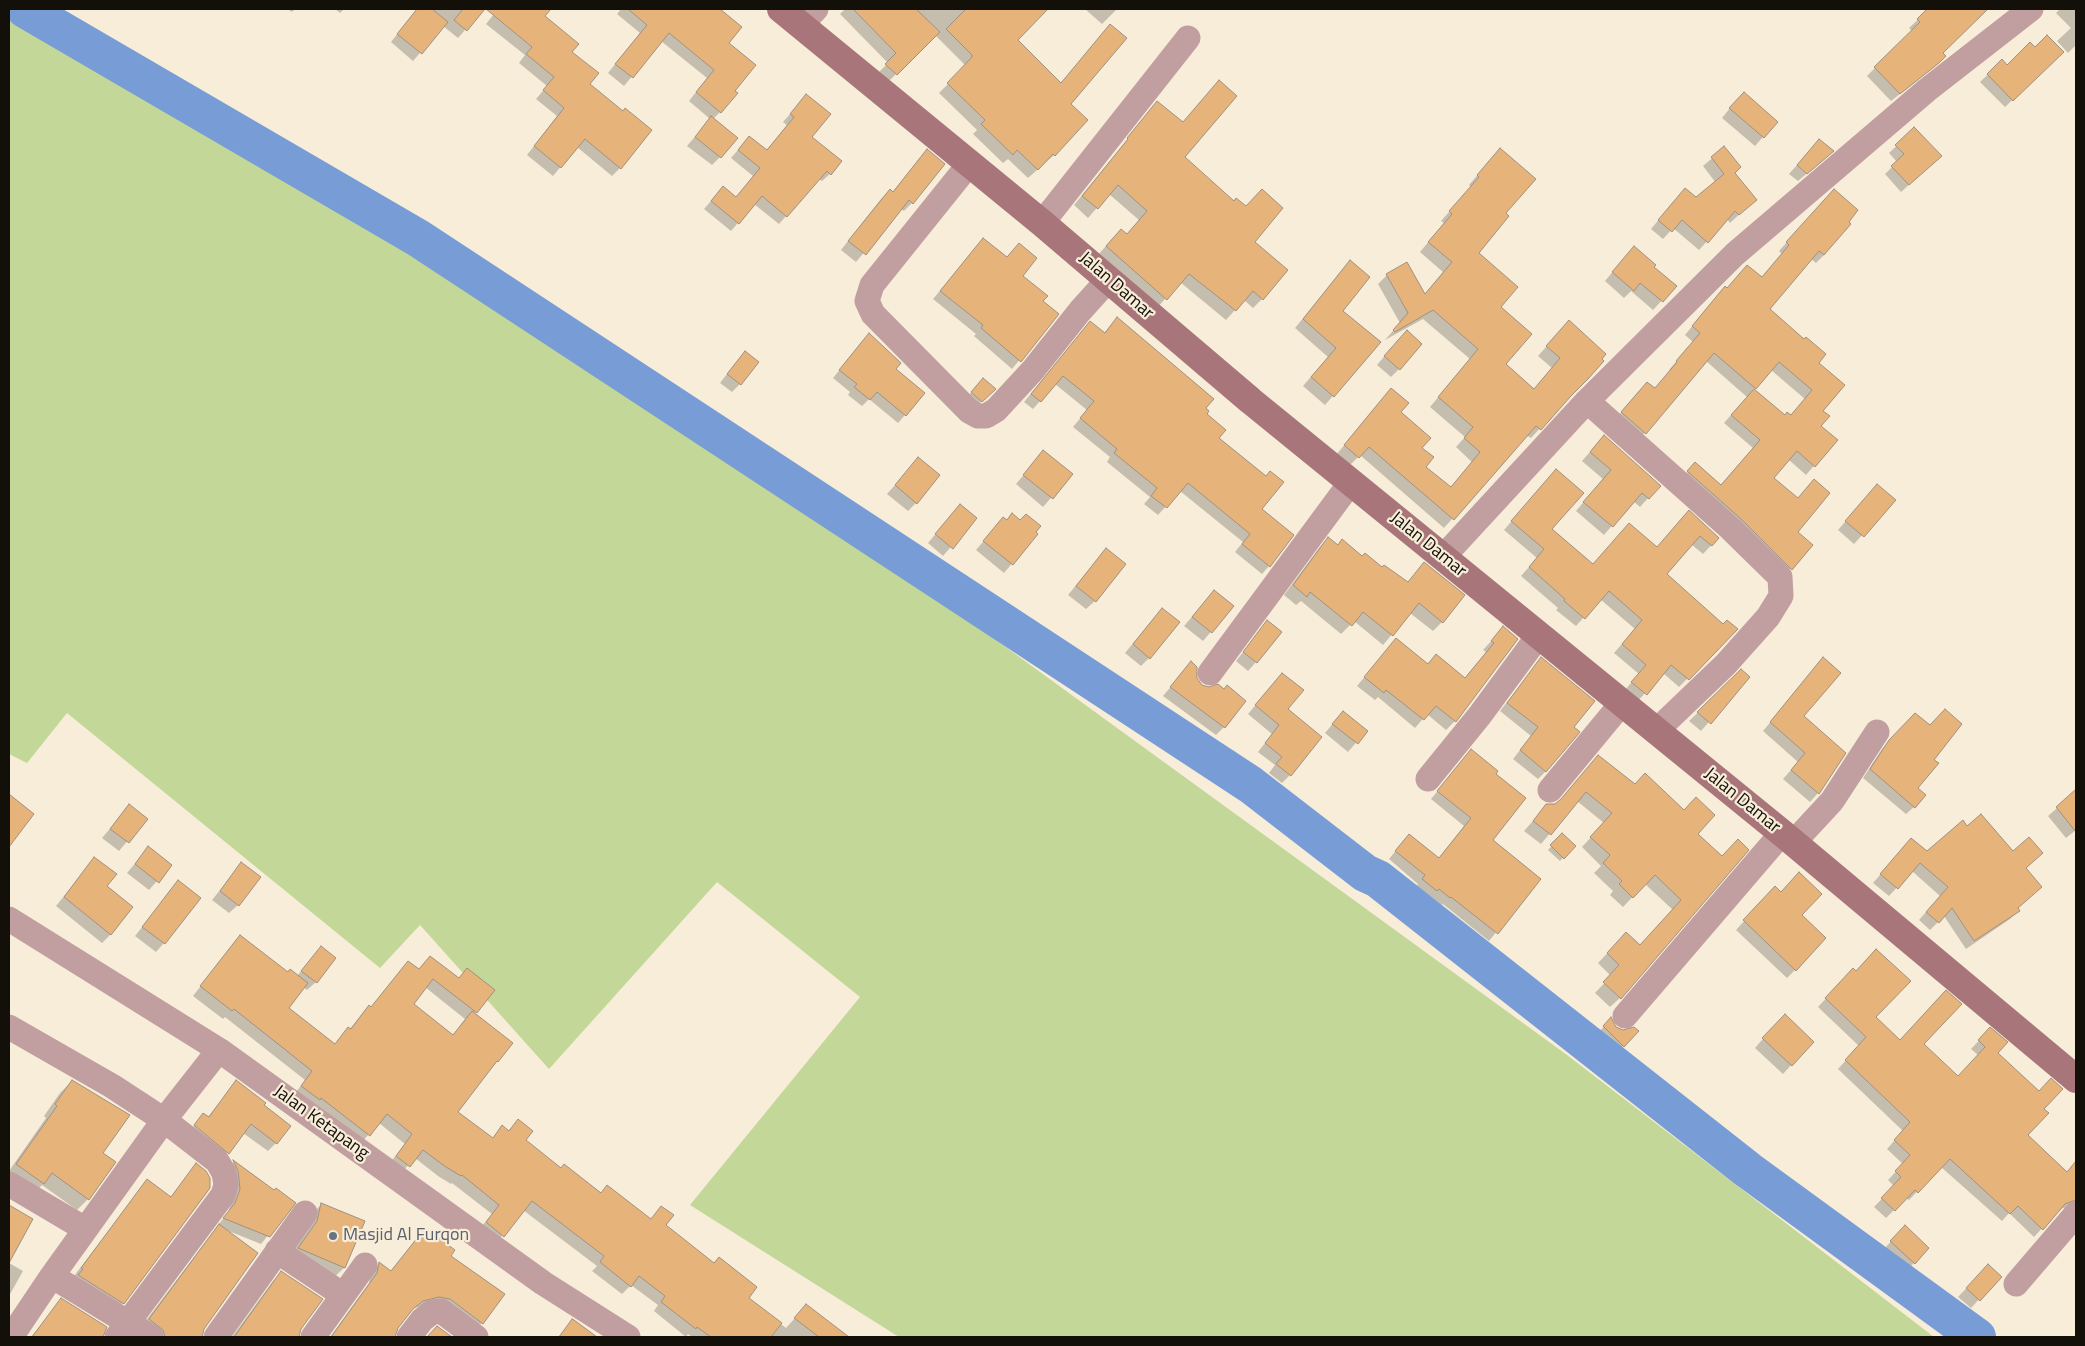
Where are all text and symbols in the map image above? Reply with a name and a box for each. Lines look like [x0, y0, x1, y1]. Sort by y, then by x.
street label: Jalan Damar [1074, 248, 1158, 324]
street label: Jalan Damar [1385, 508, 1471, 582]
street label: Jalan Damar [1699, 764, 1785, 838]
street label: Jalan Ketapang [269, 1081, 373, 1165]
place label: Masjid Al Furqon [343, 1225, 469, 1247]
marker: Masjid Al Furqon [327, 1230, 339, 1242]

